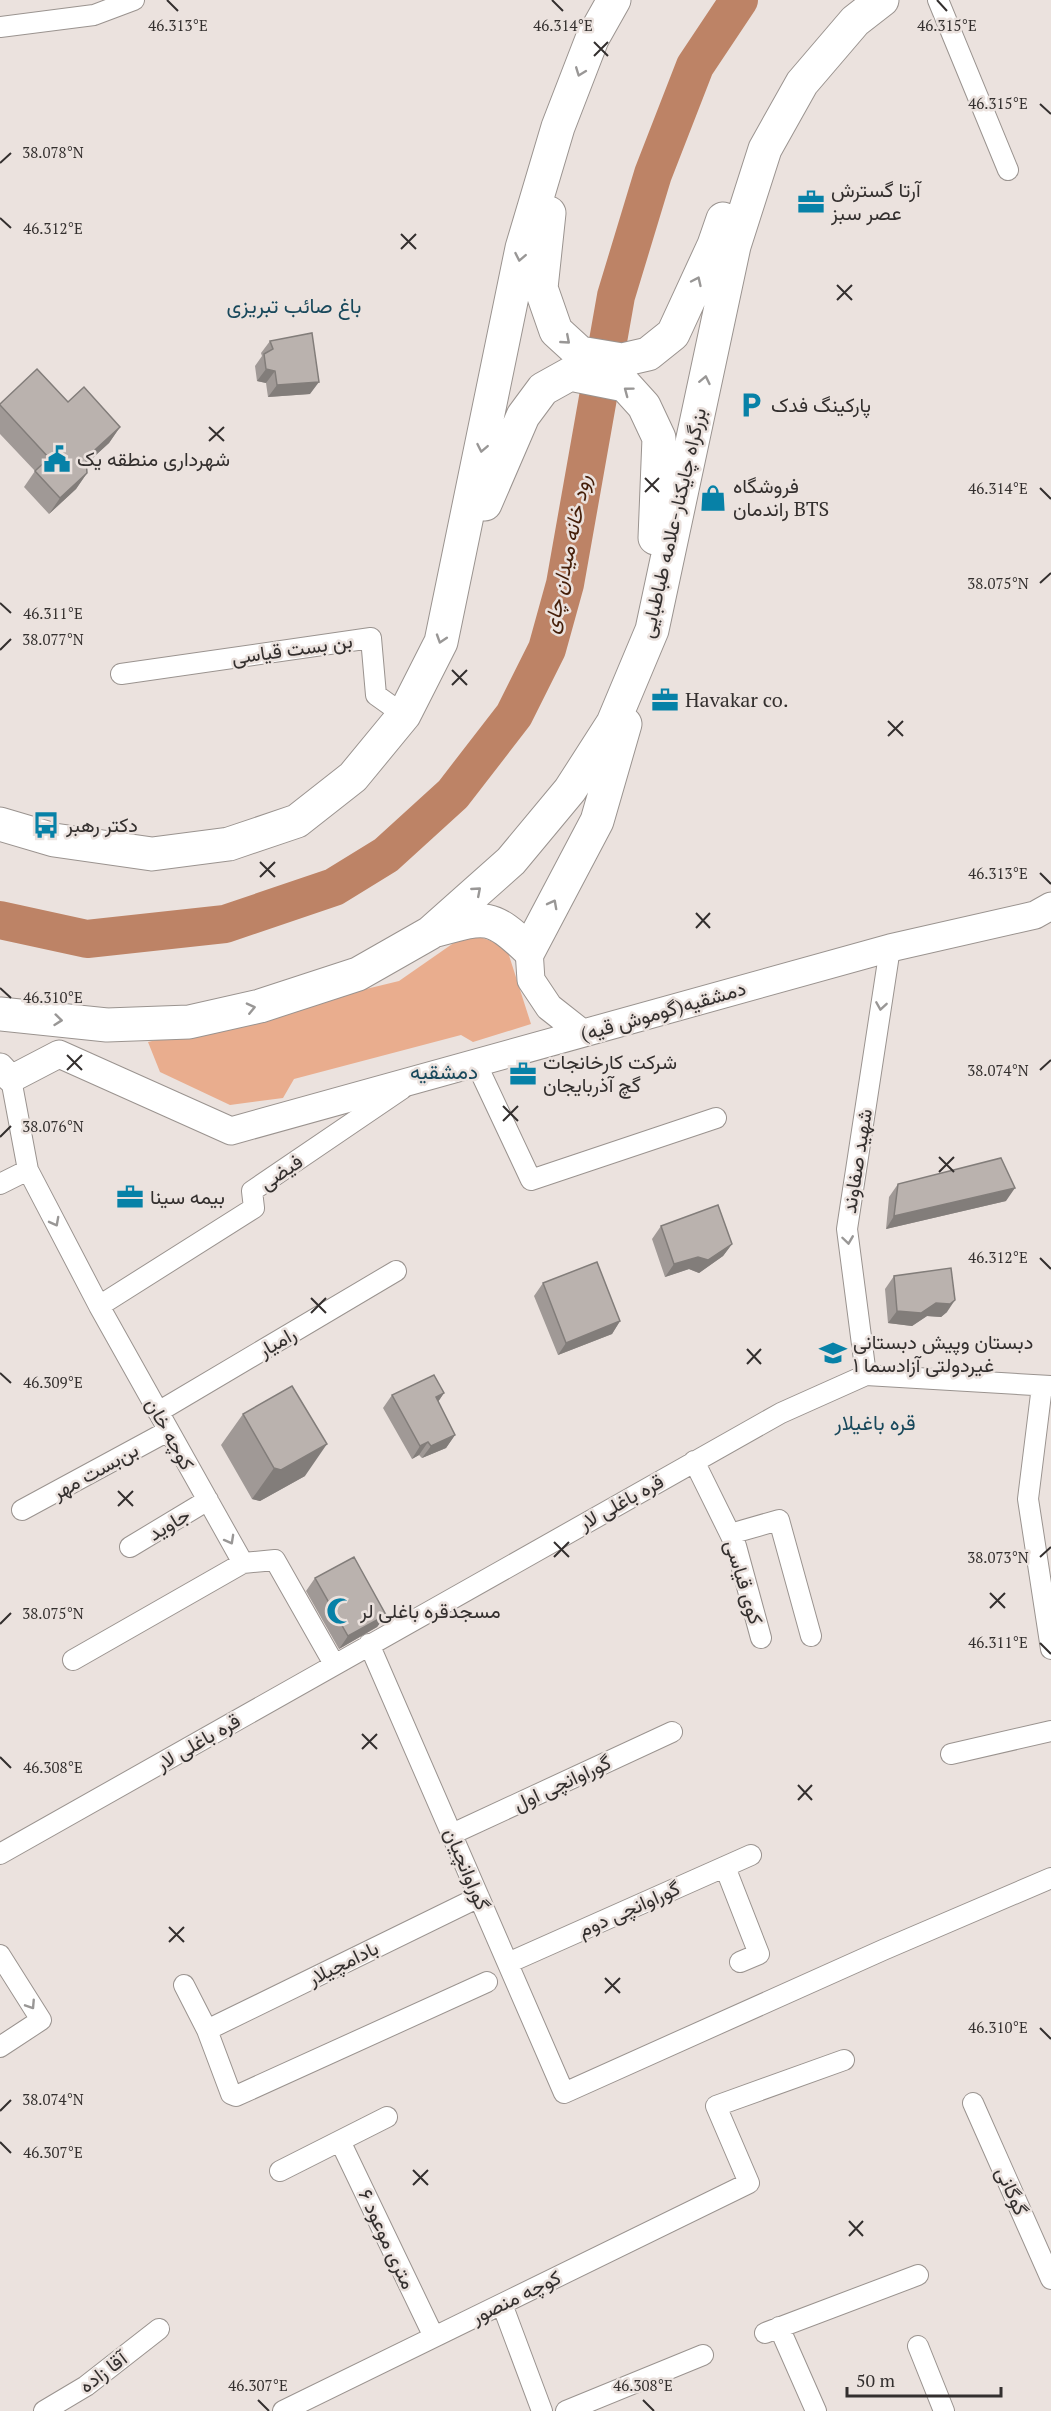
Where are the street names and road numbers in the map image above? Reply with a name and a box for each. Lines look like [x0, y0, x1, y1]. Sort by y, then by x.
street label: بزرگراه چایکنار-علامه طباطبایی [633, 405, 713, 641]
street label: بن بست قیاسی [230, 627, 354, 670]
street label: دمشقیه(گوموش قیه) [577, 974, 749, 1047]
street label: شهید صفاوند [835, 1107, 878, 1215]
street label: فیضی [254, 1147, 308, 1196]
street label: رامیار [252, 1320, 301, 1364]
street label: کوچه خان [139, 1393, 201, 1475]
street label: بن‌بست مهر [46, 1436, 143, 1506]
street label: قره باغلی لار [572, 1467, 668, 1537]
street label: جاوید [143, 1501, 195, 1547]
street label: کوی قیاسی [719, 1536, 770, 1628]
street label: قره باغلی لار [150, 1707, 245, 1777]
street label: گوراوانچی اول [509, 1748, 616, 1818]
street label: گوراوانچیان [437, 1824, 497, 1915]
street label: گوراوانچی دوم [574, 1874, 685, 1944]
street label: بادامچیلار [302, 1934, 383, 1993]
street label: گوگانی [990, 2162, 1035, 2219]
street label: ۶ متری موعود [352, 2184, 422, 2293]
street label: کوچه منصور [465, 2263, 566, 2331]
street label: آقا زاده [73, 2344, 133, 2399]

